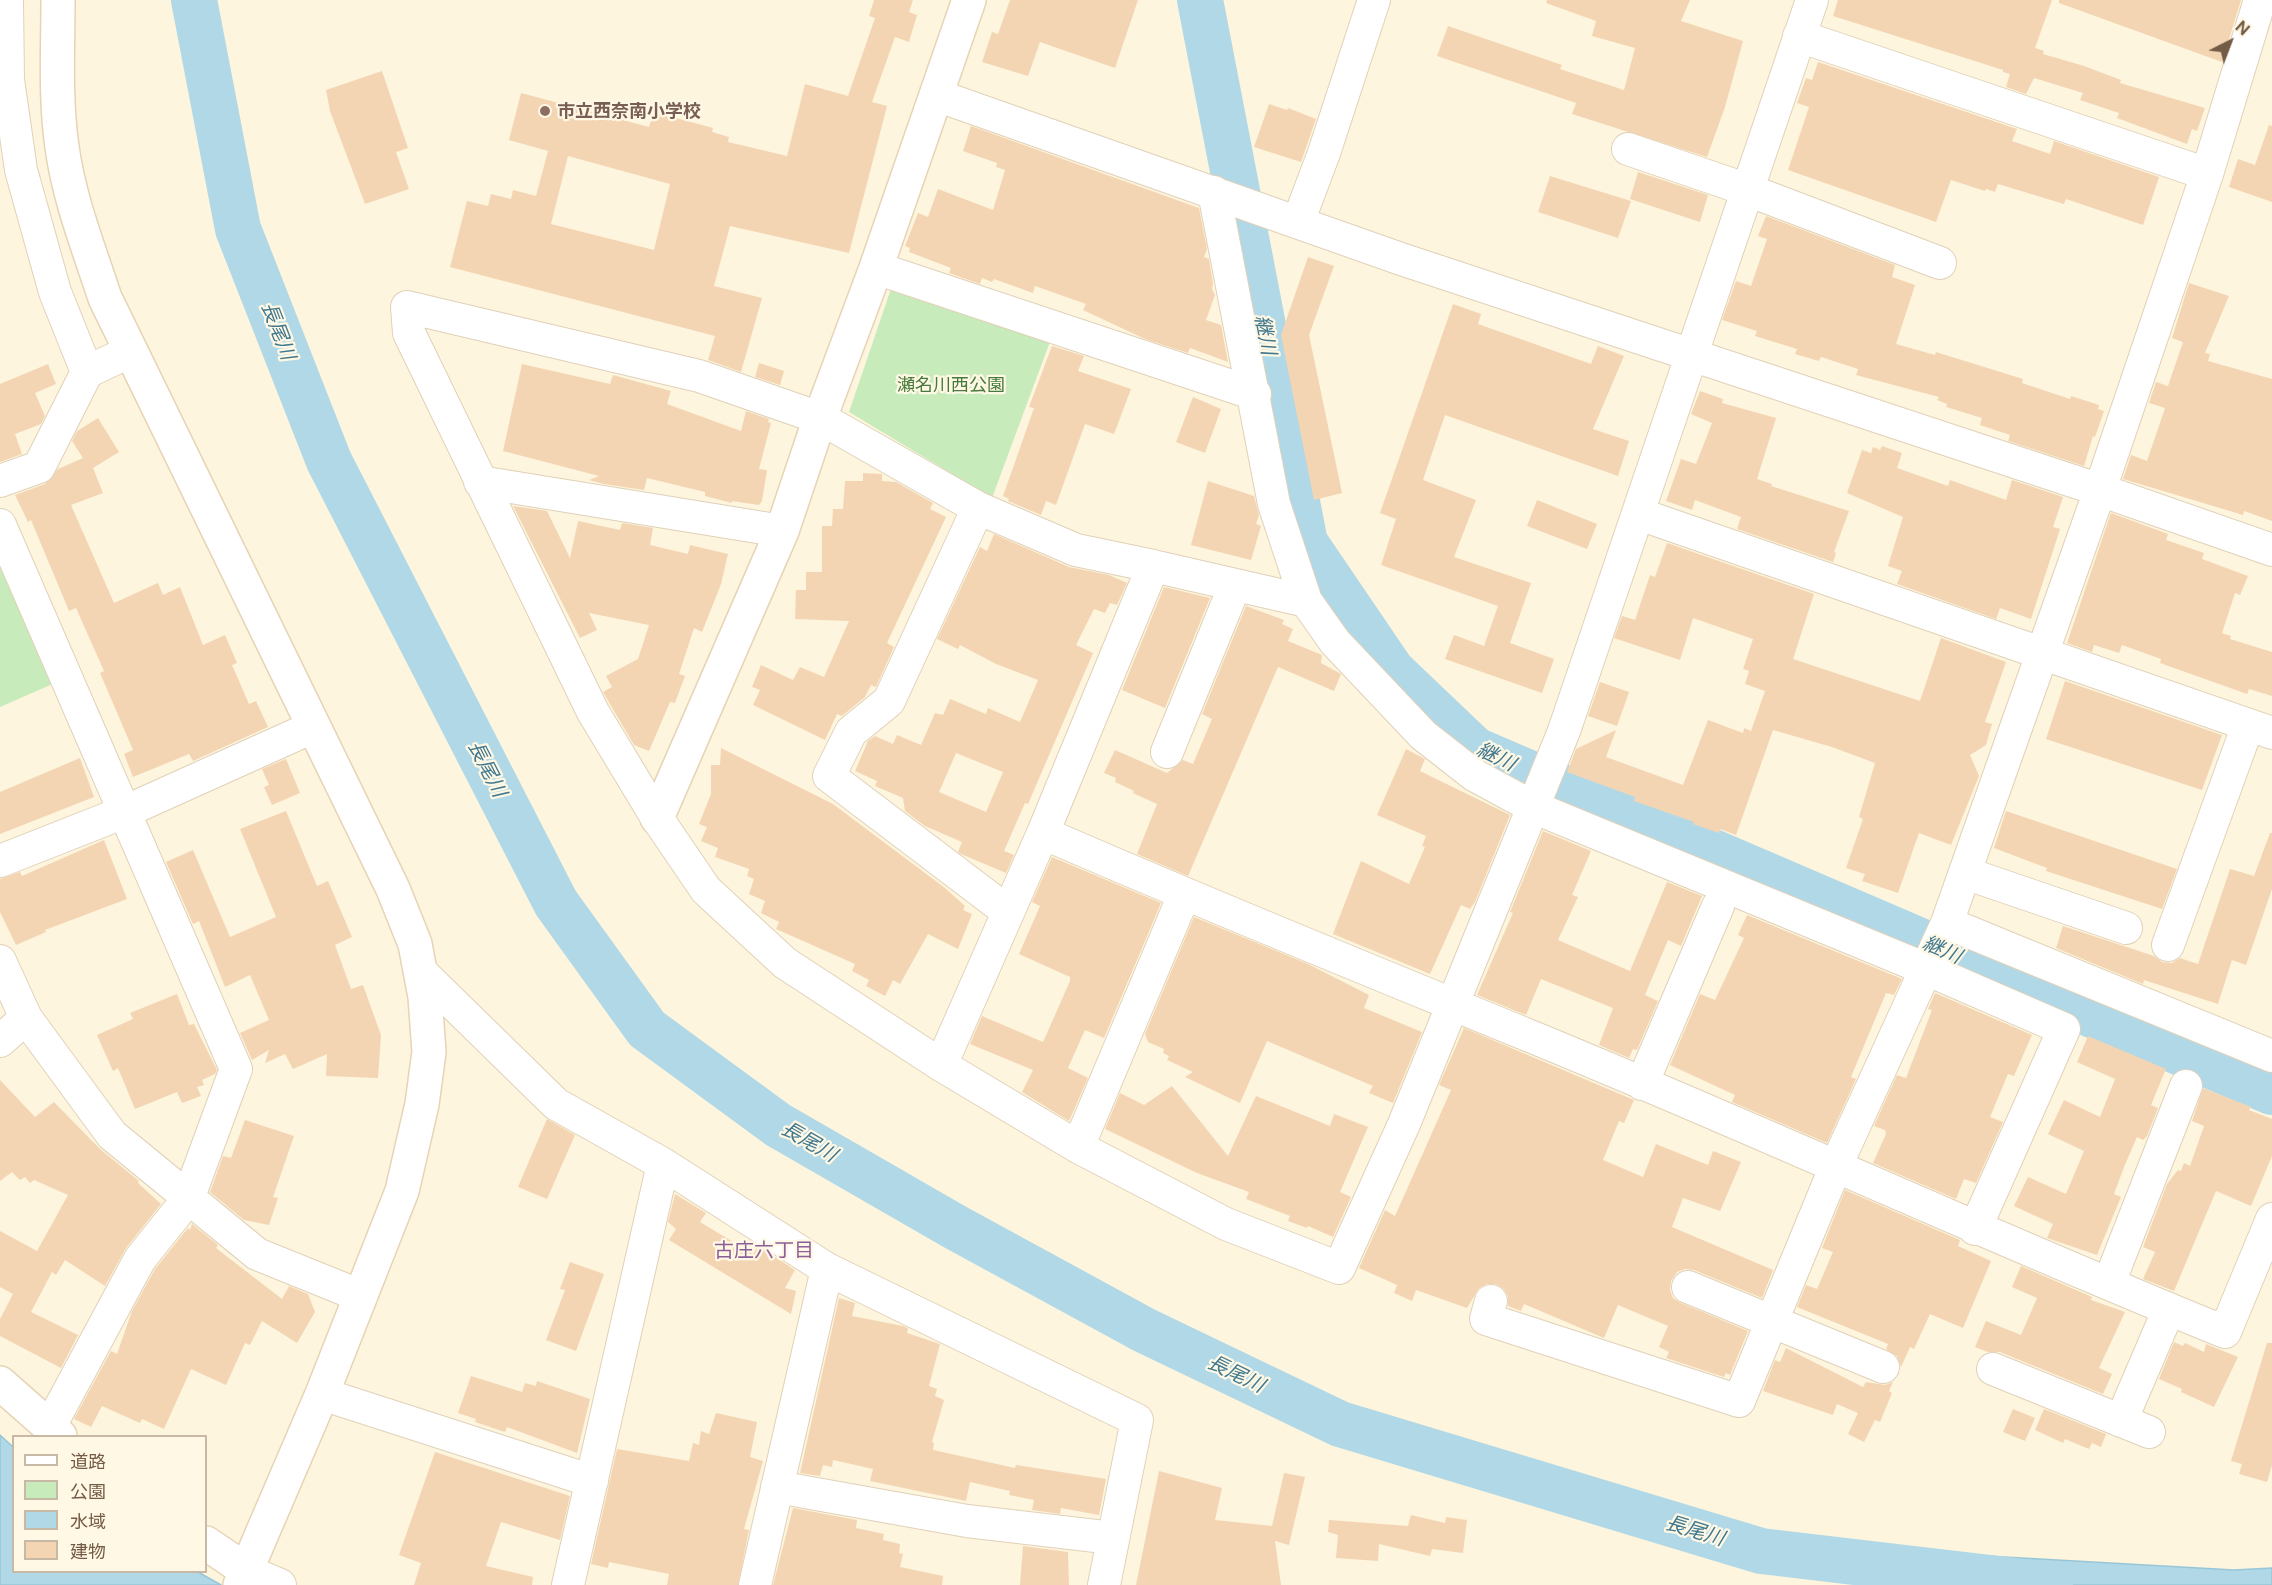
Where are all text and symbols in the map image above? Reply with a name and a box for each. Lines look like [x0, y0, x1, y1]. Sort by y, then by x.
north arrow [2200, 12, 2260, 72]
text: N [2231, 17, 2253, 39]
place label: 市立西奈南小学校 [557, 100, 701, 122]
marker: 市立西奈南小学校 [538, 104, 552, 118]
water label: 長尾川 [256, 299, 300, 363]
water label: 継川 [1249, 313, 1281, 357]
park label: 瀬名川西公園 [897, 374, 1005, 396]
water label: 長尾川 [463, 737, 511, 801]
water label: 継川 [1473, 737, 1519, 777]
water label: 継川 [1919, 931, 1965, 969]
water label: 長尾川 [777, 1117, 841, 1167]
district label: 古庄六丁目 [714, 1239, 814, 1263]
water label: 長尾川 [1204, 1350, 1268, 1398]
legend [12, 1435, 207, 1573]
text: 道路 [70, 1451, 106, 1472]
text: 公園 [70, 1481, 106, 1502]
text: 水域 [70, 1511, 106, 1532]
water label: 長尾川 [1663, 1511, 1727, 1551]
text: 建物 [70, 1541, 106, 1562]

